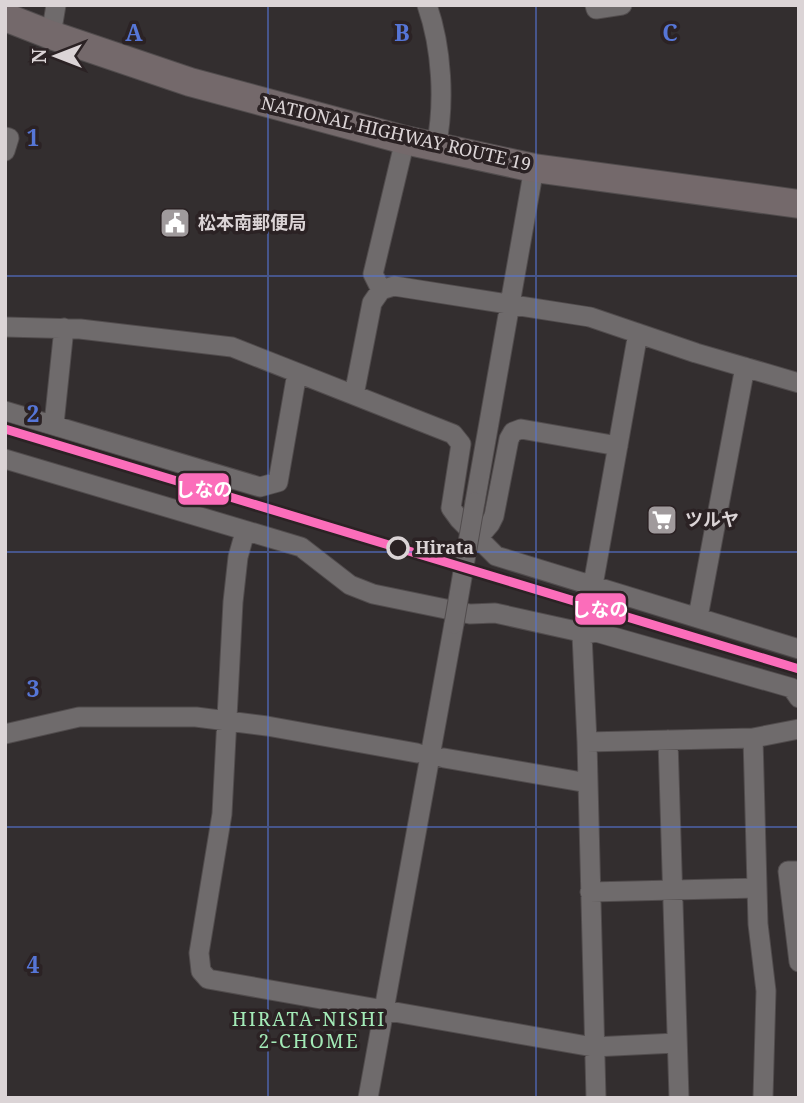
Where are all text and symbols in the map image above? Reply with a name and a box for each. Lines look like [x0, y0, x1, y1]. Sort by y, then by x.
text: A [125, 16, 143, 48]
text: B [394, 16, 410, 48]
text: C [662, 16, 678, 48]
north arrow [21, 21, 91, 91]
text: N [26, 48, 52, 63]
street label: NATIONAL HIGHWAY ROUTE 19 [259, 90, 534, 176]
text: 1 [27, 121, 40, 153]
public building icon: 松本南郵便局 [158, 206, 192, 240]
place label: 松本南郵便局 [198, 210, 306, 234]
text: 2 [27, 397, 40, 429]
line badge: しなの [177, 472, 230, 506]
text: しなの [175, 476, 233, 502]
supermarket icon: ツルヤ [645, 503, 679, 537]
place label: ツルヤ [685, 507, 739, 531]
place label: Hirata [415, 535, 474, 559]
marker: Hirata [387, 537, 409, 559]
line badge: しなの [574, 592, 627, 626]
text: しなの [571, 596, 629, 622]
text: 3 [27, 672, 40, 704]
text: 4 [27, 948, 40, 980]
district label: HIRATA-NISHI 2-CHOME [232, 1006, 386, 1054]

